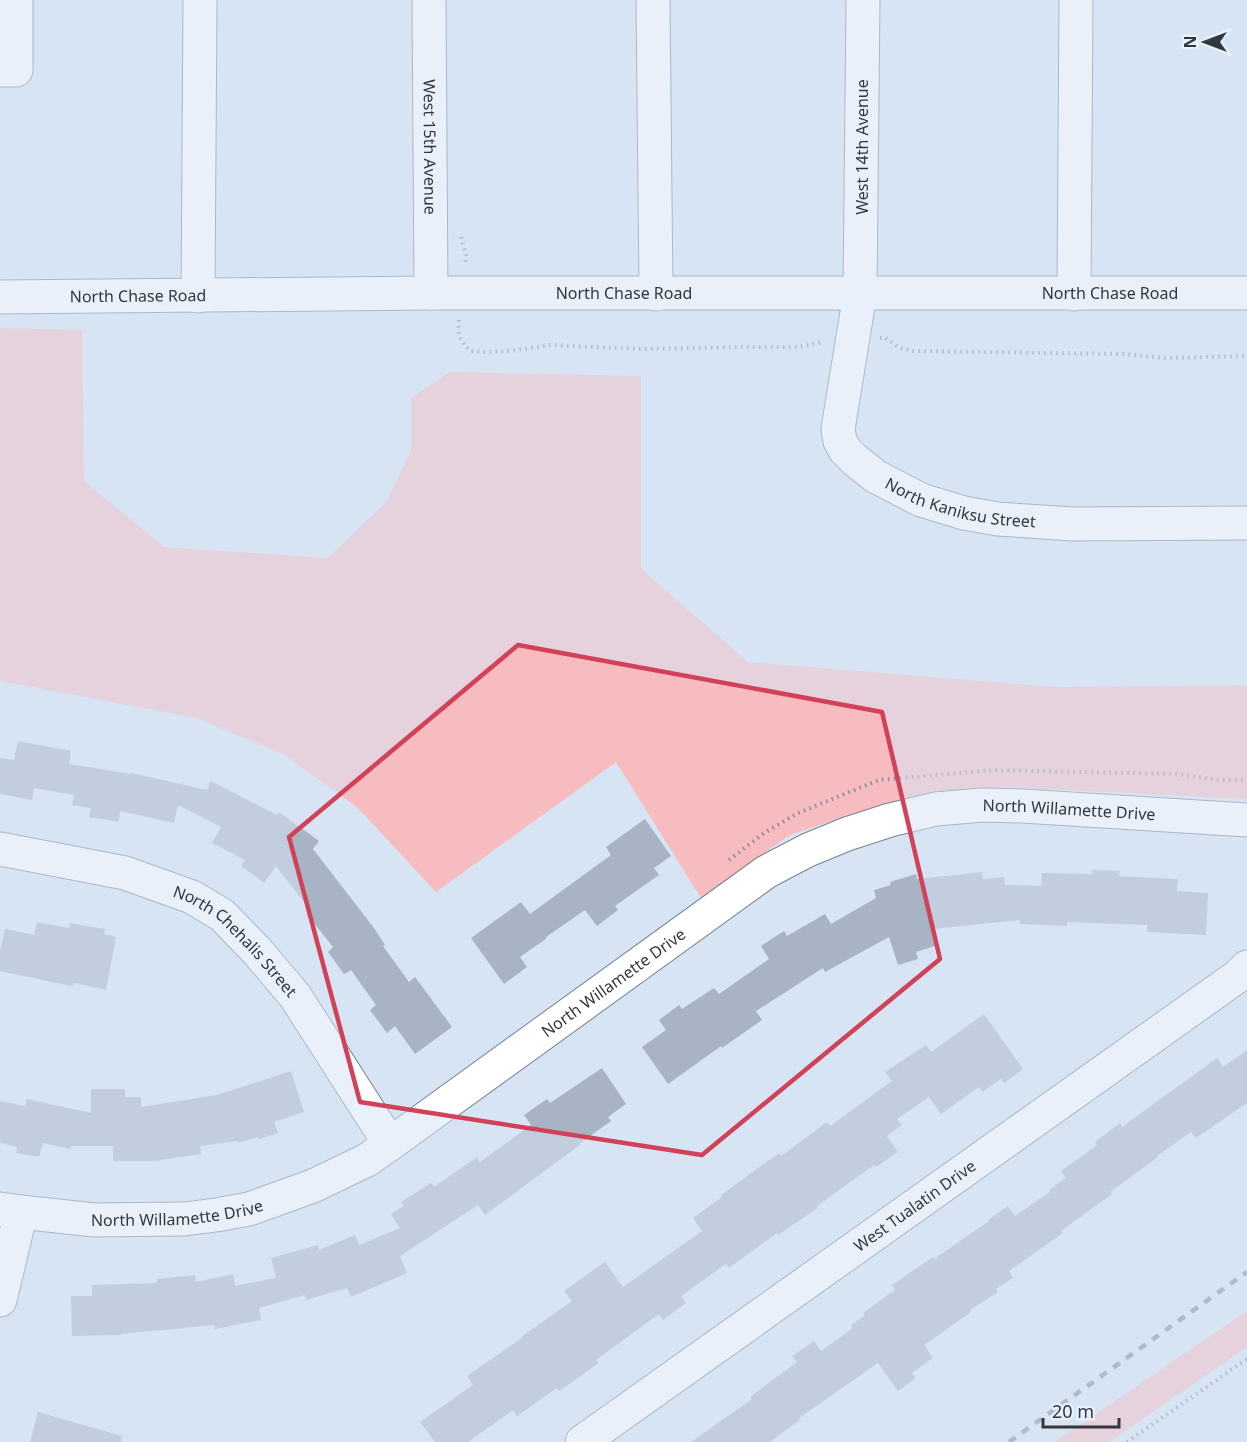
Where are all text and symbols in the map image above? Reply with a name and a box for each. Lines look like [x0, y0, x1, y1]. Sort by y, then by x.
north arrow [1175, 12, 1235, 72]
text: N [1179, 35, 1201, 49]
street label: West 15th Avenue [419, 79, 441, 215]
street label: West 14th Avenue [851, 79, 873, 215]
street label: North Chase Road [556, 282, 692, 304]
street label: North Chase Road [1042, 282, 1178, 304]
street label: North Chase Road [70, 284, 206, 307]
street label: North Kaniksu Street [881, 472, 1037, 533]
street label: North Willamette Drive [983, 794, 1156, 825]
street label: North Chehalis Street [170, 880, 302, 1002]
street label: North Willamette Drive [537, 923, 690, 1042]
street label: West Tualatin Drive [849, 1155, 980, 1257]
street label: North Willamette Drive [91, 1194, 266, 1231]
scale bar [1043, 1391, 1120, 1429]
text: 20 m [1052, 1399, 1094, 1423]

